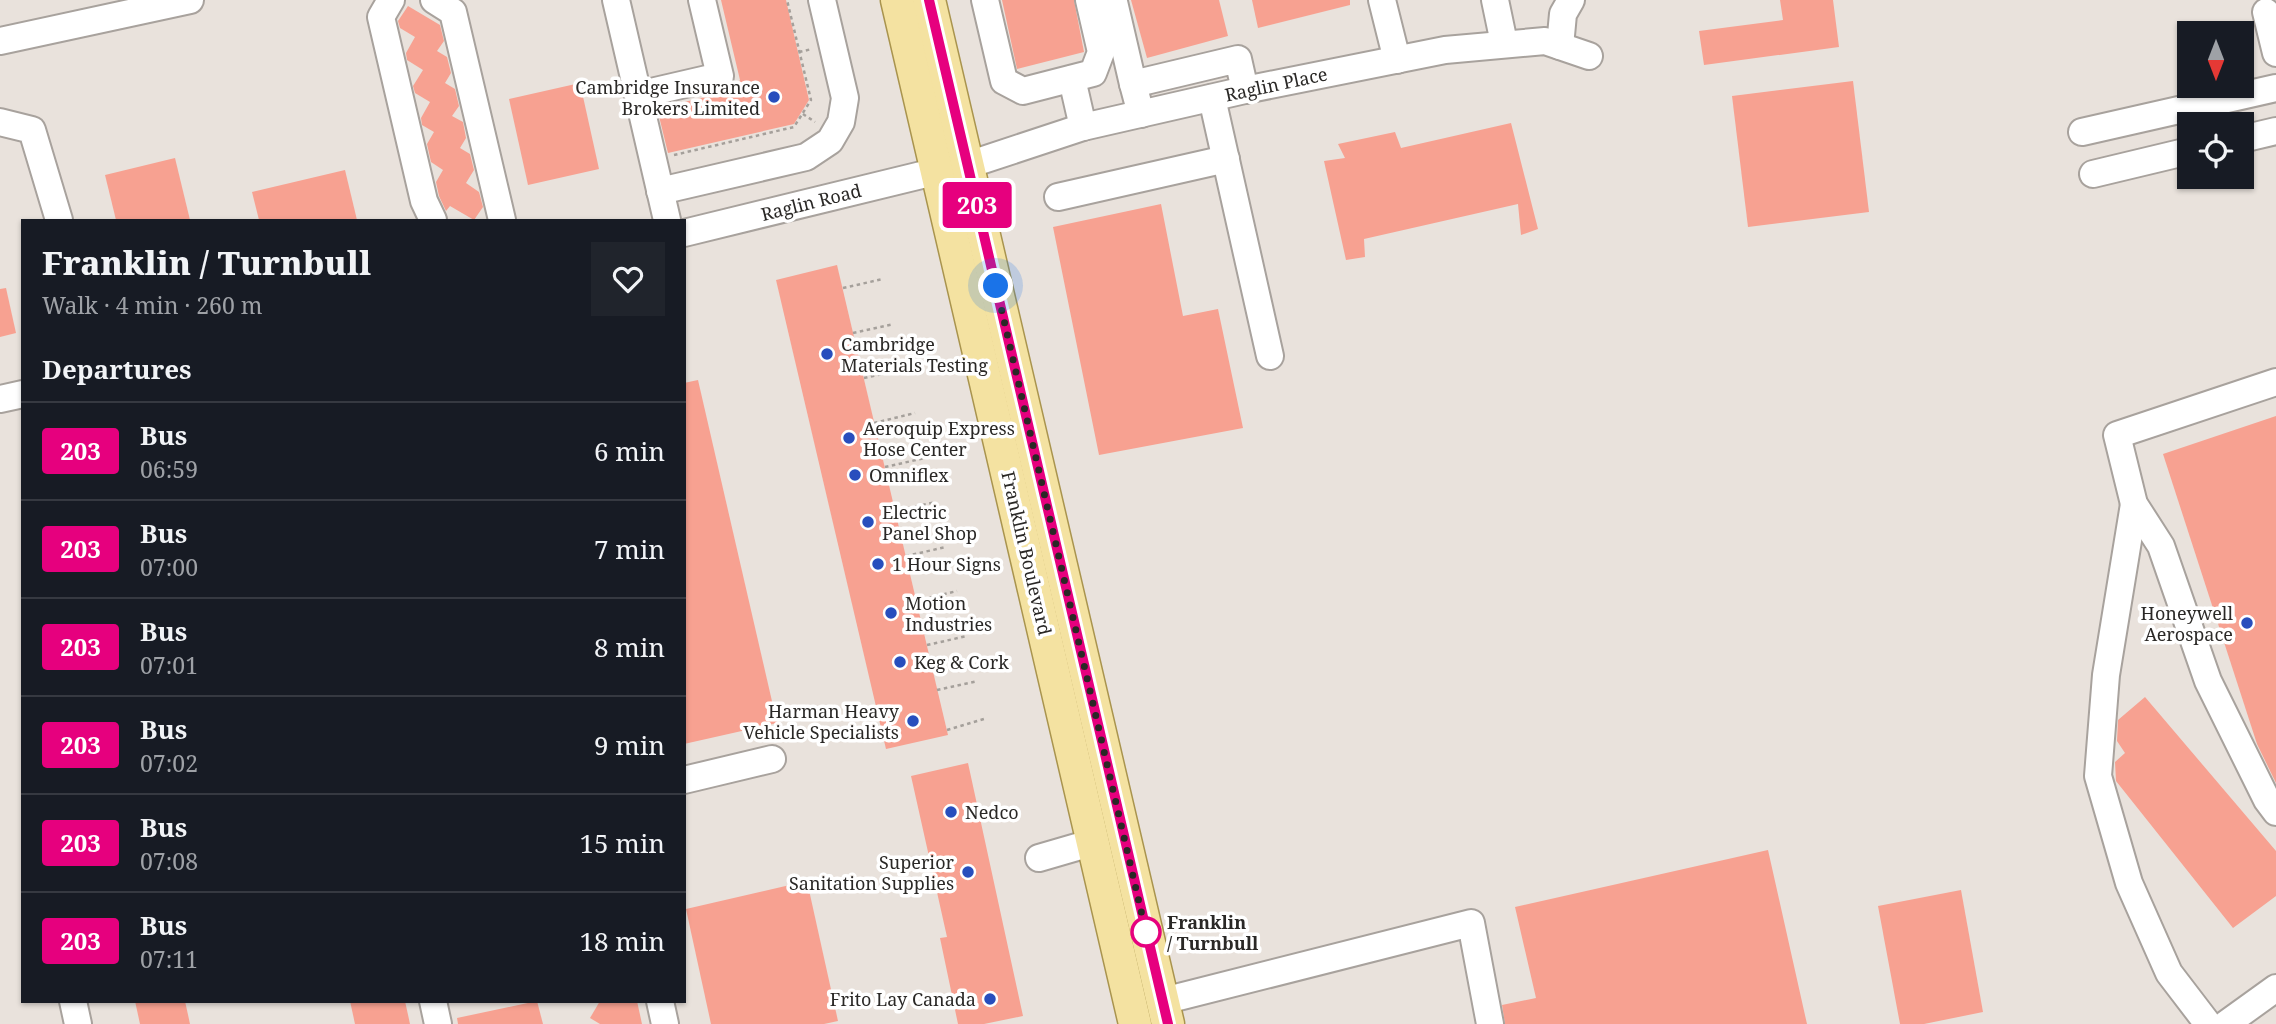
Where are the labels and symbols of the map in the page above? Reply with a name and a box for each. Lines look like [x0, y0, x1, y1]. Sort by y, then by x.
north arrow [2177, 21, 2254, 98]
street label: Raglin Place [1222, 61, 1330, 107]
place label: Cambridge Insurance Brokers Limited [575, 75, 760, 120]
marker: Cambridge Insurance Brokers Limited [766, 89, 782, 105]
street label: Raglin Road [758, 178, 864, 226]
line badge: 203 [937, 182, 1017, 228]
your location [978, 268, 1013, 303]
place label: Cambridge Materials Testing [841, 332, 988, 377]
marker: Cambridge Materials Testing [819, 346, 835, 362]
place label: Aeroquip Express Hose Center [863, 416, 1015, 461]
marker: Aeroquip Express Hose Center [841, 430, 857, 446]
place label: Omniflex [869, 463, 949, 487]
marker: Omniflex [847, 467, 863, 483]
street label: Franklin Boulevard [996, 469, 1058, 637]
place label: Electric Panel Shop [882, 500, 977, 545]
marker: Electric Panel Shop [860, 514, 876, 530]
place label: 1 Hour Signs [892, 552, 1001, 576]
marker: 1 Hour Signs [870, 556, 886, 572]
place label: Motion Industries [905, 591, 992, 636]
place label: Honeywell Aerospace [2141, 601, 2233, 646]
marker: Motion Industries [883, 605, 899, 621]
marker: Honeywell Aerospace [2239, 615, 2255, 631]
place label: Keg & Cork [914, 650, 1009, 674]
marker: Keg & Cork [892, 654, 908, 670]
place label: Harman Heavy Vehicle Specialists [743, 699, 900, 744]
marker: Harman Heavy Vehicle Specialists [905, 713, 921, 729]
place label: Nedco [965, 800, 1019, 824]
marker: Nedco [943, 804, 959, 820]
place label: Superior Sanitation Supplies [789, 850, 955, 895]
marker: Superior Sanitation Supplies [960, 864, 976, 880]
place label: Franklin / Turnbull [1167, 910, 1259, 955]
marker: Franklin / Turnbull [1131, 917, 1161, 947]
place label: Frito Lay Canada [830, 987, 976, 1011]
marker: Frito Lay Canada [982, 991, 998, 1007]

